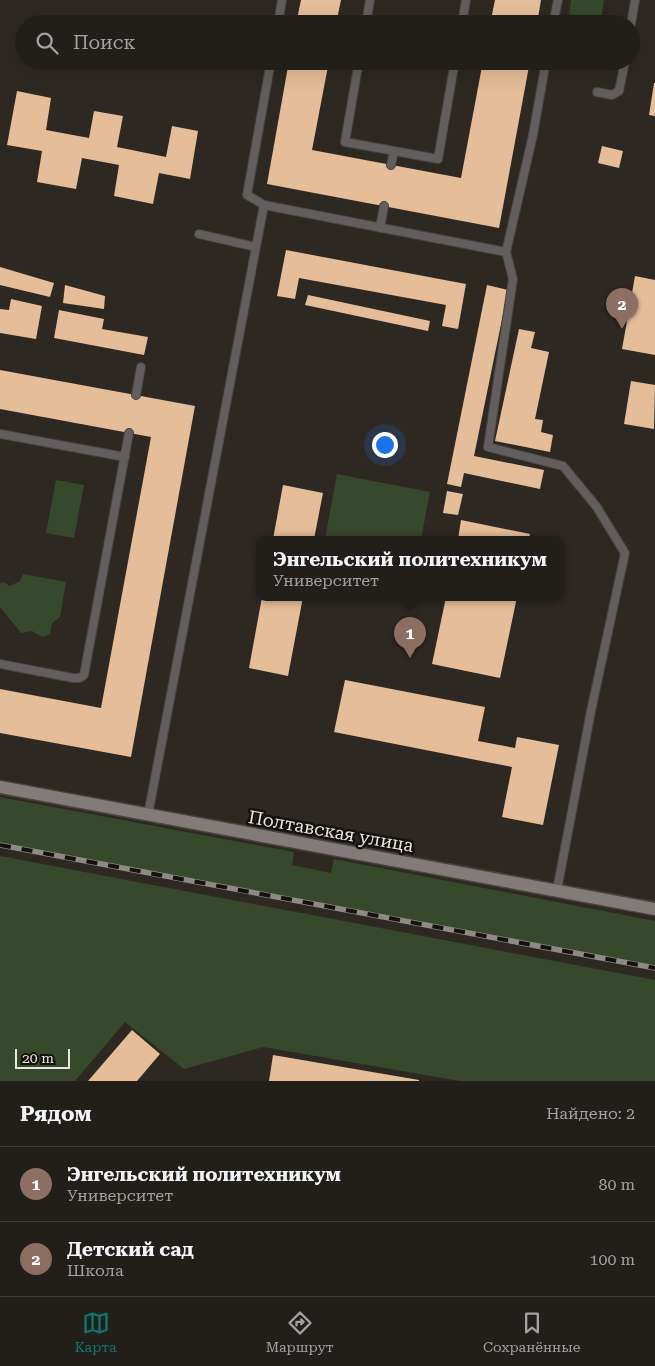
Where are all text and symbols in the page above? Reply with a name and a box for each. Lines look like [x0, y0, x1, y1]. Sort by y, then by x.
search box [15, 15, 640, 70]
icon: search [33, 29, 61, 57]
text: Поиск [73, 31, 136, 54]
pin: 2 [606, 288, 638, 329]
your location [372, 432, 398, 458]
popup [256, 536, 564, 601]
text: Энгельский политехникум [273, 548, 547, 571]
text: Университет [273, 571, 379, 590]
pin: 1 [394, 617, 426, 658]
street label: Полтавская улица [247, 806, 415, 856]
scale bar [15, 1046, 70, 1069]
text: 20 m [22, 1050, 54, 1066]
text: Рядом [20, 1102, 92, 1126]
text: Найдено: 2 [546, 1104, 635, 1123]
text: Энгельский политехникум [67, 1163, 341, 1186]
text: 1 [32, 1175, 40, 1194]
text: 80 m [598, 1175, 635, 1194]
text: Университет [67, 1186, 173, 1205]
text: Детский сад [67, 1238, 194, 1261]
text: 2 [32, 1250, 40, 1269]
text: 100 m [589, 1250, 635, 1269]
text: Школа [67, 1261, 124, 1280]
tab: Карта [75, 1309, 117, 1355]
tab: Маршрут [266, 1309, 334, 1355]
tab: Сохранённые [483, 1309, 580, 1355]

